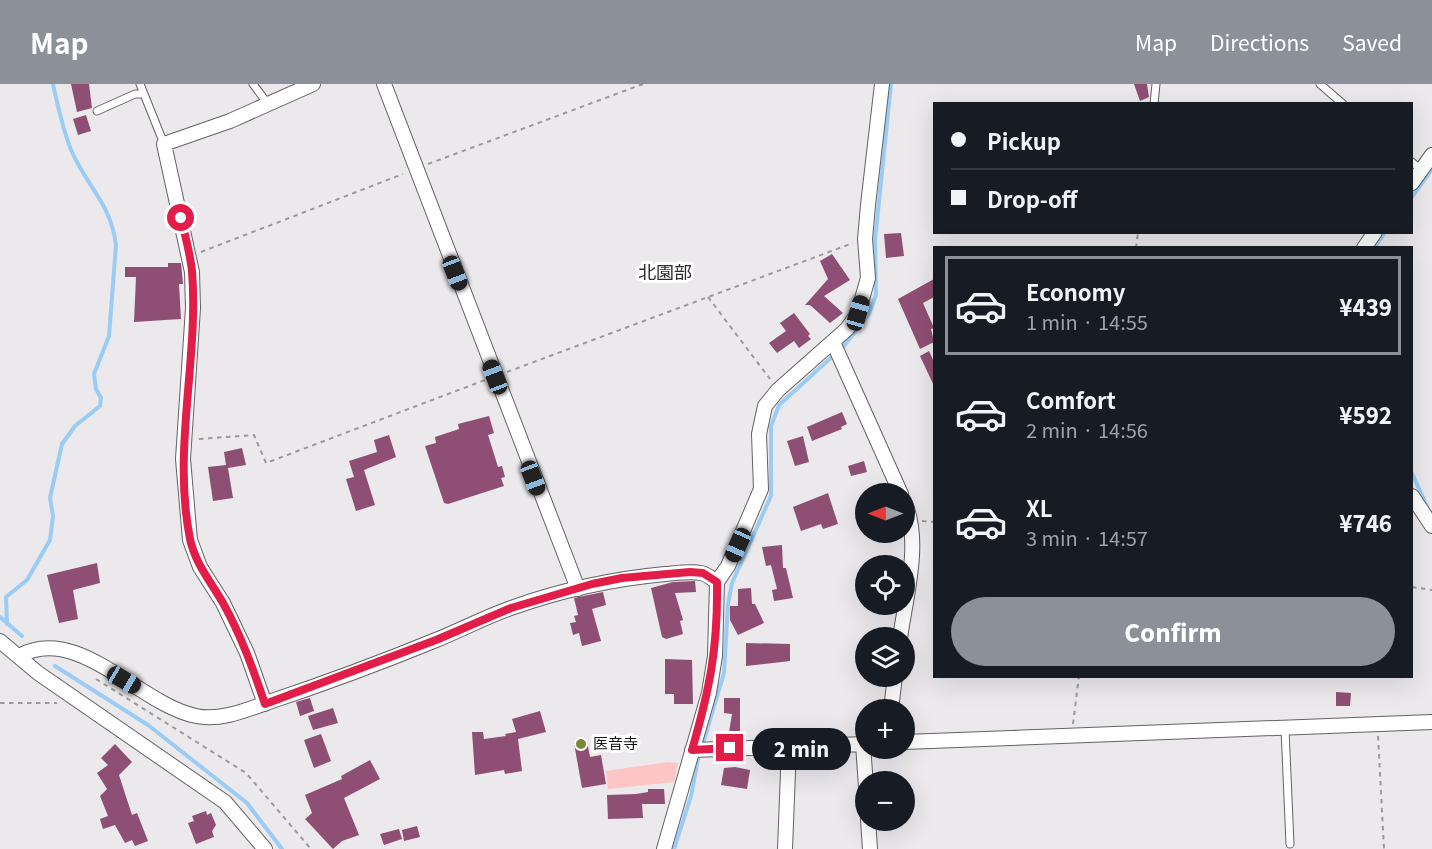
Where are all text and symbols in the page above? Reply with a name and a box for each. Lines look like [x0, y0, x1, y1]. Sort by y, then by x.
text: Map [30, 22, 88, 62]
text: Map [1135, 27, 1177, 57]
text: Directions [1210, 27, 1309, 57]
text: Saved [1342, 27, 1402, 57]
text: Pickup [987, 124, 1061, 156]
text: Drop-off [987, 182, 1077, 214]
route start [167, 204, 194, 231]
car [440, 253, 470, 293]
district label: 北園部 [638, 258, 692, 284]
text: Economy [1026, 275, 1125, 307]
icon: car [954, 279, 1008, 333]
text: ¥439 [1339, 290, 1392, 322]
car [844, 293, 872, 333]
text: 1 min · 14:55 [1026, 307, 1148, 336]
car [480, 357, 510, 397]
text: Comfort [1026, 383, 1116, 415]
icon: car [954, 387, 1008, 441]
text: ¥592 [1339, 398, 1392, 430]
text: 2 min · 14:56 [1026, 415, 1148, 444]
car [518, 458, 548, 498]
north arrow [855, 483, 915, 543]
map controls [855, 483, 915, 831]
text: XL [1026, 491, 1053, 523]
icon: car [954, 495, 1008, 549]
text: ¥746 [1339, 506, 1392, 538]
text: 3 min · 14:57 [1026, 523, 1148, 552]
car [722, 525, 754, 565]
button: locate [855, 555, 915, 615]
button: Confirm [951, 597, 1395, 666]
button: layers [855, 627, 915, 687]
car [104, 663, 144, 697]
button: + [855, 699, 915, 759]
callout: 2 min [751, 727, 850, 769]
place label: 医音寺 [593, 732, 638, 753]
route end [716, 734, 743, 761]
text: 2 min [774, 734, 829, 763]
marker: 医音寺 [574, 737, 588, 751]
button: − [855, 771, 915, 831]

